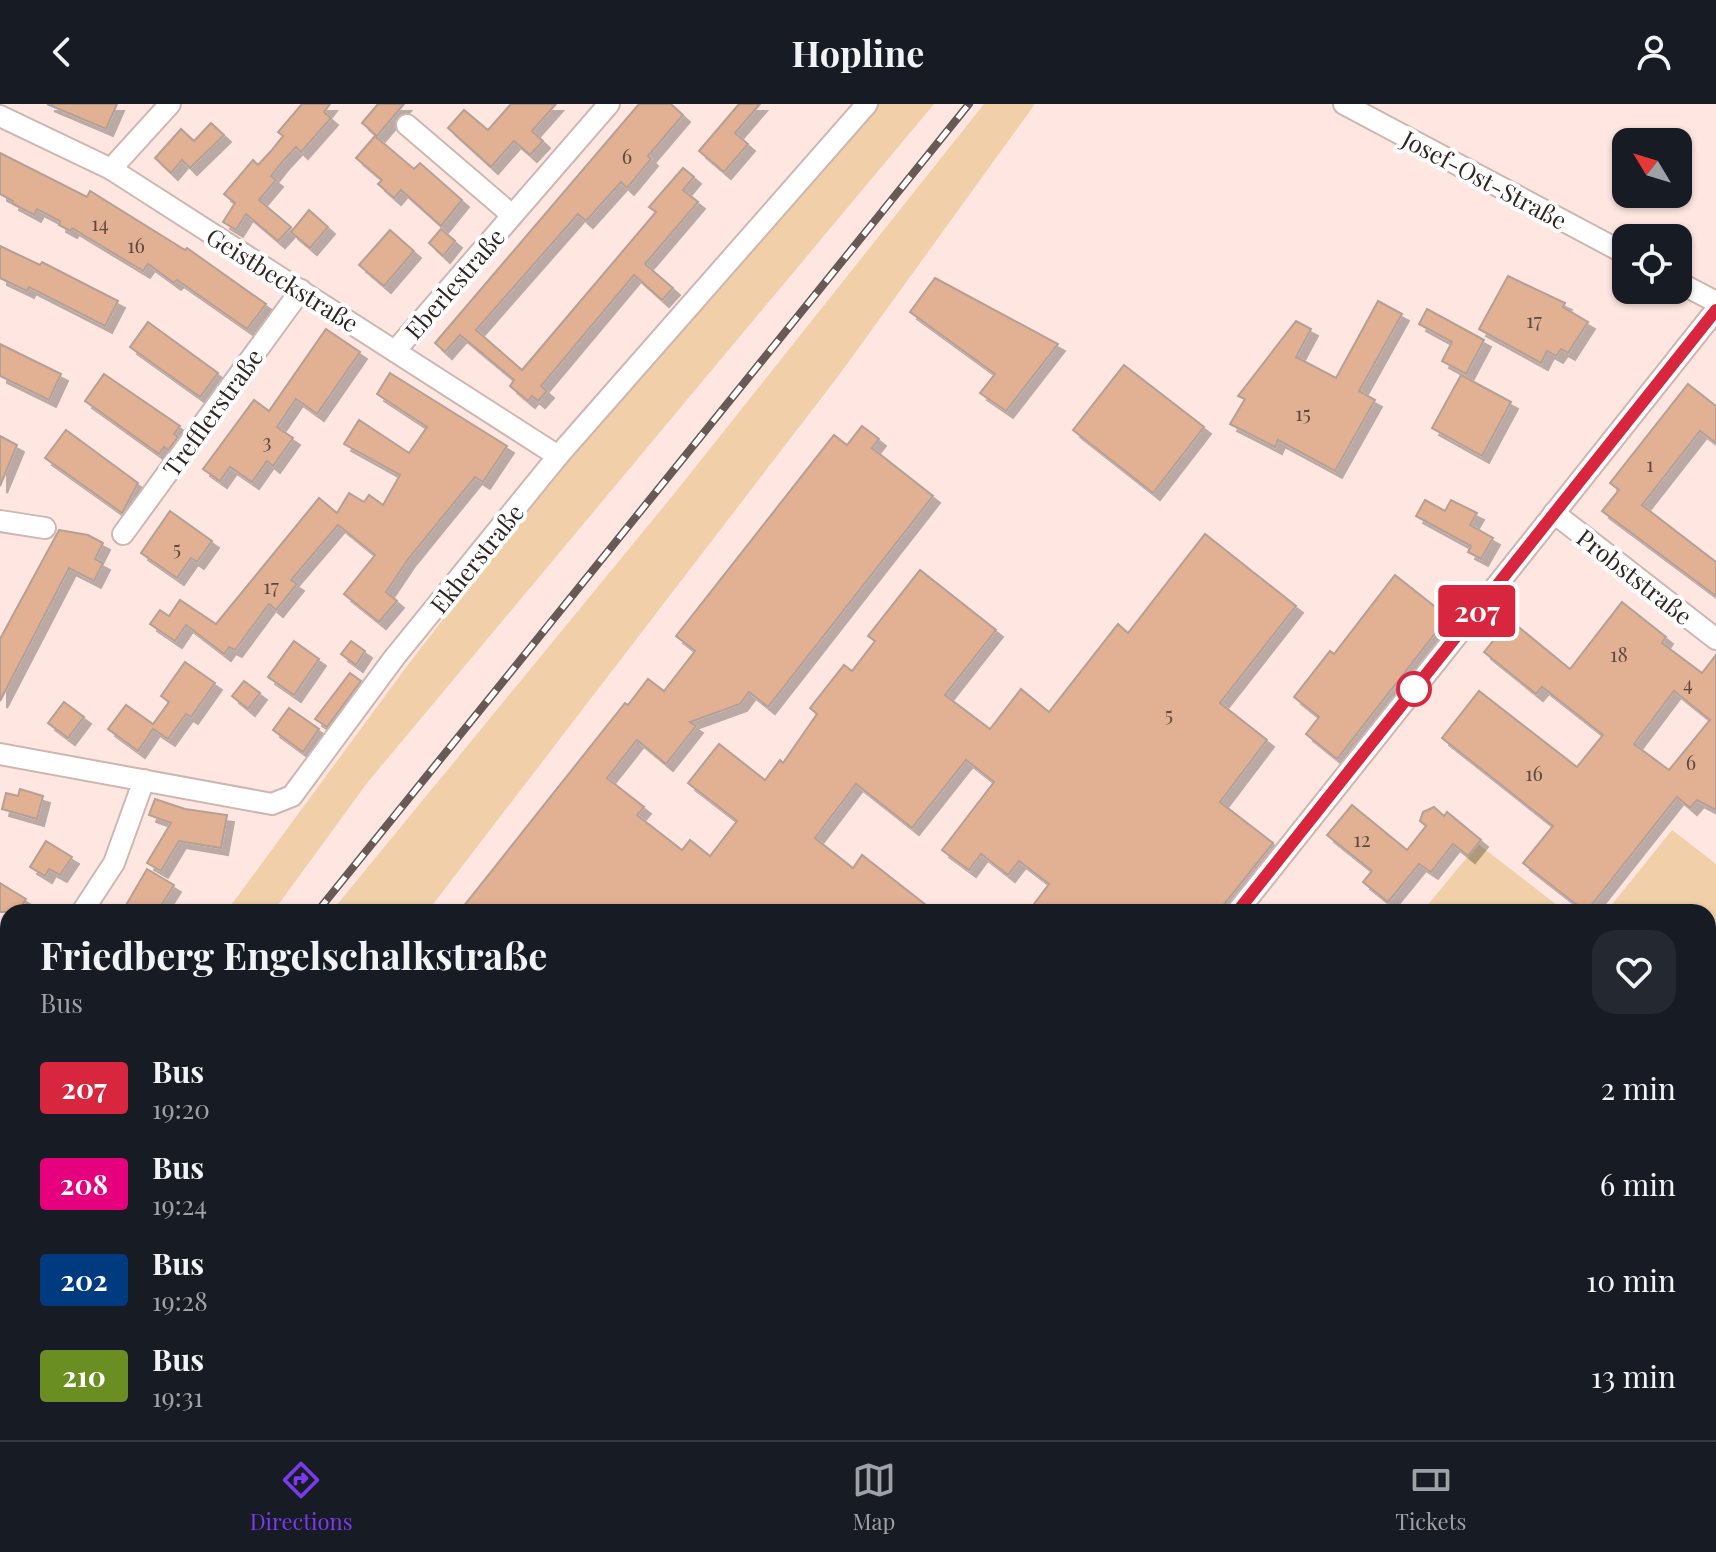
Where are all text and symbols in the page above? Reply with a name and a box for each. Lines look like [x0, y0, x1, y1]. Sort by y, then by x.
text: Hopline [792, 28, 924, 76]
icon: back [40, 30, 84, 74]
icon: person [1632, 30, 1676, 74]
street label: Josef-Ost-Straße [1396, 122, 1573, 236]
north arrow [1612, 128, 1692, 208]
map controls [1612, 128, 1692, 304]
house number: 6 [622, 142, 632, 169]
house number: 14 [91, 209, 109, 236]
street label: Geistbeckstraße [201, 219, 365, 339]
street label: Eberlestraße [397, 221, 511, 345]
button: locate [1612, 224, 1692, 304]
house number: 16 [127, 231, 145, 258]
house number: 17 [1526, 306, 1542, 333]
street label: Trefflerstraße [155, 342, 269, 482]
house number: 15 [1295, 399, 1311, 426]
house number: 3 [262, 427, 272, 454]
house number: 1 [1646, 450, 1654, 477]
street label: Ekherstraße [422, 497, 530, 619]
street label: Probststraße [1571, 521, 1699, 631]
house number: 5 [173, 534, 181, 561]
house number: 17 [263, 572, 279, 599]
line badge: 207 [1431, 585, 1523, 637]
text: 207 [1454, 592, 1500, 629]
house number: 18 [1610, 640, 1628, 667]
house number: 4 [1683, 669, 1693, 696]
unlabelled marker [1397, 672, 1431, 706]
house number: 5 [1165, 700, 1173, 727]
house number: 6 [1686, 748, 1696, 775]
house number: 16 [1525, 759, 1543, 786]
house number: 12 [1354, 825, 1370, 852]
text: Friedberg Engelschalkstraße [40, 929, 547, 980]
button: heart [1592, 930, 1676, 1014]
text: Bus [40, 985, 83, 1020]
text: Bus [152, 1051, 204, 1091]
text: 2 min [1601, 1068, 1676, 1108]
text: 207 [61, 1069, 107, 1106]
text: 19:20 [152, 1091, 210, 1126]
text: Bus [152, 1147, 204, 1187]
text: 6 min [1600, 1164, 1676, 1204]
text: 208 [60, 1165, 108, 1202]
text: 19:24 [152, 1187, 207, 1222]
text: Bus [152, 1243, 204, 1283]
text: 10 min [1586, 1260, 1676, 1300]
text: 202 [60, 1261, 108, 1298]
text: 19:28 [152, 1283, 208, 1318]
text: Bus [152, 1339, 204, 1379]
text: 13 min [1591, 1356, 1676, 1396]
text: 210 [62, 1357, 106, 1394]
text: 19:31 [152, 1379, 203, 1414]
tab: Directions [250, 1458, 352, 1536]
tab: Map [852, 1458, 896, 1536]
tab: Tickets [1395, 1458, 1466, 1536]

